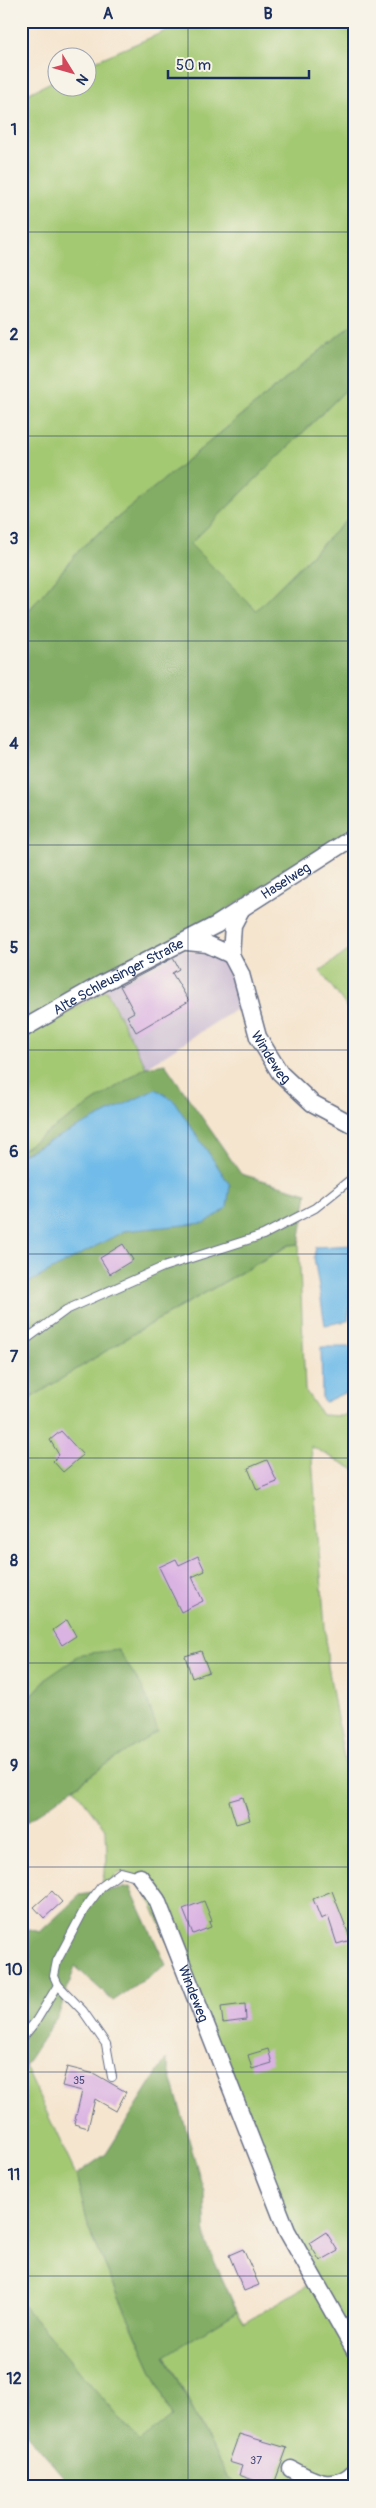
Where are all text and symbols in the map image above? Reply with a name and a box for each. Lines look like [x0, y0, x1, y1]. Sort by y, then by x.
text: A [103, 4, 114, 24]
text: B [263, 4, 273, 24]
north arrow [48, 48, 98, 98]
scale bar [168, 48, 310, 80]
text: 50 m [176, 56, 211, 75]
text: N [72, 71, 92, 88]
text: 1 [11, 120, 17, 140]
text: 2 [10, 325, 19, 345]
text: 3 [10, 529, 19, 549]
text: 4 [9, 734, 19, 754]
street label: Haselweg [258, 858, 313, 903]
street label: Alte Schleusinger Straße [50, 935, 186, 1018]
text: 5 [10, 938, 19, 958]
street label: Windeweg [248, 1028, 294, 1087]
text: 6 [9, 1142, 19, 1162]
text: 7 [10, 1347, 19, 1367]
text: 8 [10, 1551, 18, 1571]
text: 9 [10, 1756, 18, 1776]
text: 10 [5, 1960, 23, 1980]
street label: Windeweg [175, 1963, 213, 2024]
house number: 35 [73, 2074, 85, 2087]
text: 11 [8, 2165, 20, 2185]
text: 12 [6, 2369, 22, 2389]
house number: 37 [250, 2454, 262, 2467]

